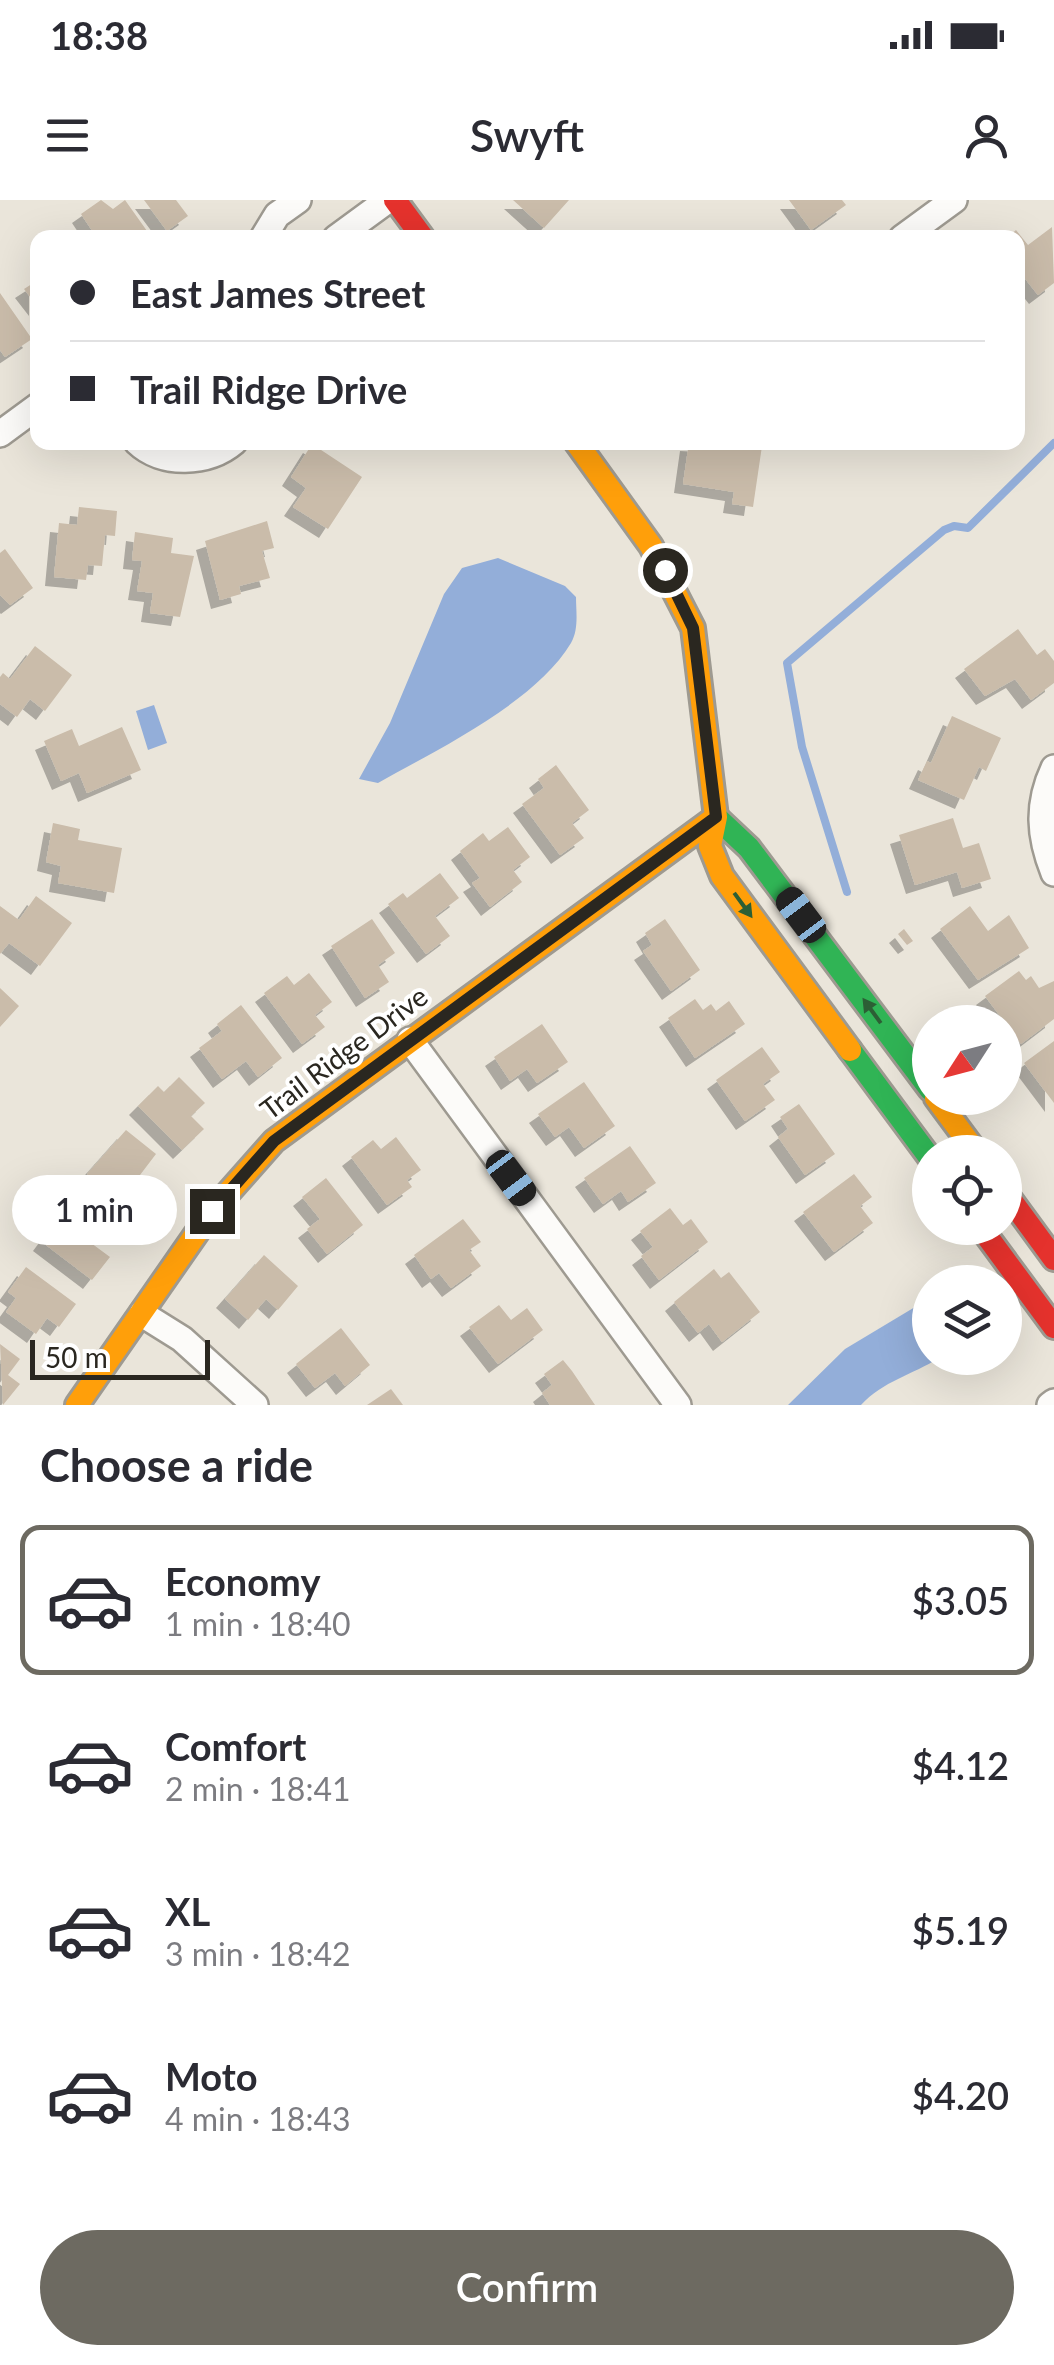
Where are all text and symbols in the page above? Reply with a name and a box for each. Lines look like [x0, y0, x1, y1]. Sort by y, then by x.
text: 18:38 [50, 12, 148, 58]
icon: menu [40, 108, 95, 163]
text: Swyft [470, 108, 584, 162]
icon: person [959, 108, 1014, 163]
text: East James Street [130, 270, 425, 316]
text: Trail Ridge Drive [130, 366, 407, 412]
route start [643, 548, 688, 593]
car [771, 882, 831, 948]
one-way arrow [733, 892, 753, 918]
street label: Trail Ridge Drive [253, 978, 434, 1126]
one-way arrow [863, 998, 883, 1024]
north arrow [912, 1005, 1022, 1115]
map controls [912, 1005, 1022, 1375]
button: locate [912, 1135, 1022, 1245]
car [481, 1145, 541, 1211]
callout: 1 min [12, 1176, 177, 1246]
route end [190, 1189, 235, 1234]
text: 1 min [55, 1190, 134, 1229]
button: layers [912, 1265, 1022, 1375]
scale bar [30, 1335, 210, 1380]
text: 50 m [45, 1340, 108, 1374]
text: Choose a ride [40, 1438, 313, 1492]
icon: car [45, 1555, 135, 1645]
text: Economy [165, 1558, 320, 1604]
text: $3.05 [912, 1577, 1009, 1623]
text: 1 min · 18:40 [165, 1604, 351, 1643]
icon: car [45, 1720, 135, 1810]
text: Comfort [165, 1723, 306, 1769]
text: $4.12 [912, 1742, 1009, 1788]
text: 2 min · 18:41 [165, 1769, 351, 1808]
icon: car [45, 1885, 135, 1975]
text: XL [165, 1888, 210, 1934]
text: $5.19 [912, 1907, 1009, 1953]
text: 3 min · 18:42 [165, 1934, 351, 1973]
icon: car [45, 2050, 135, 2140]
text: Moto [165, 2053, 258, 2099]
text: $4.20 [912, 2072, 1009, 2118]
text: 4 min · 18:43 [165, 2099, 351, 2138]
button: Confirm [40, 2230, 1014, 2345]

